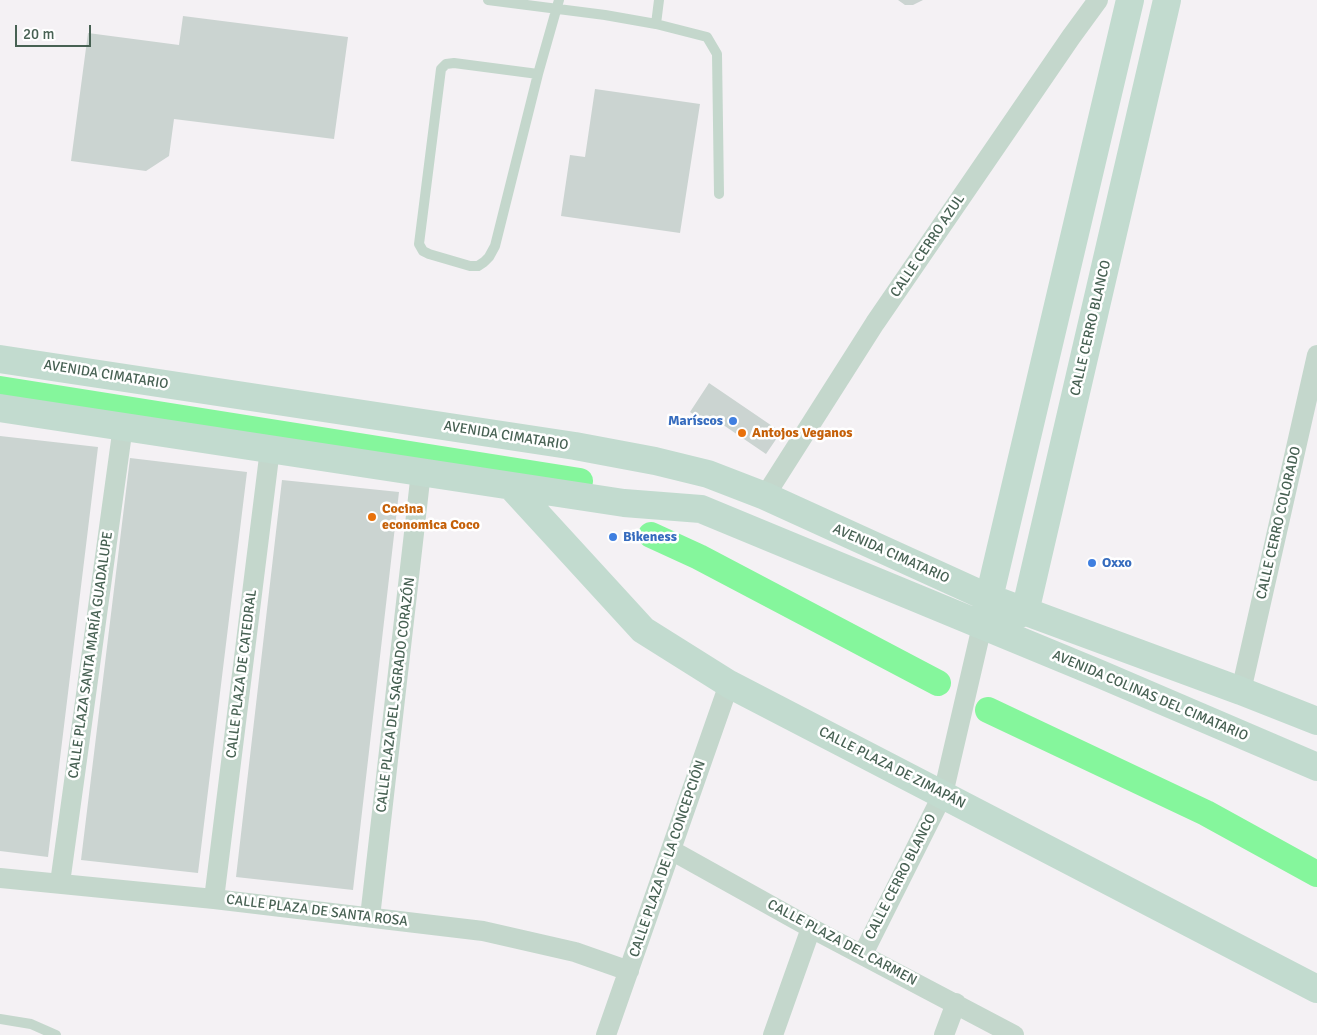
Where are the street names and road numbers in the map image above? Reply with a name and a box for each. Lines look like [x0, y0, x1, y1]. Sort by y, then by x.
street label: CALLE CERRO AZUL [887, 191, 969, 301]
street label: CALLE CERRO BLANCO [1067, 258, 1115, 398]
street label: AVENIDA CIMATARIO [43, 357, 169, 393]
street label: AVENIDA CIMATARIO [443, 418, 569, 454]
street label: CALLE CERRO COLORADO [1253, 445, 1305, 601]
street label: AVENIDA CIMATARIO [830, 521, 952, 587]
street label: CALLE PLAZA SANTA MARÍA GUADALUPE [65, 530, 117, 780]
street label: CALLE PLAZA DEL SAGRADO CORAZÓN [373, 576, 419, 814]
street label: CALLE PLAZA DE CATEDRAL [223, 589, 261, 759]
street label: AVENIDA COLINAS DEL CIMATARIO [1050, 647, 1250, 745]
street label: CALLE PLAZA DE ZIMAPÁN [816, 724, 968, 812]
street label: CALLE PLAZA DE LA CONCEPCIÓN [626, 758, 710, 960]
street label: CALLE CERRO BLANCO [862, 811, 940, 943]
street label: CALLE PLAZA DE SANTA ROSA [225, 892, 409, 930]
street label: CALLE PLAZA DEL CARMEN [764, 896, 920, 990]

